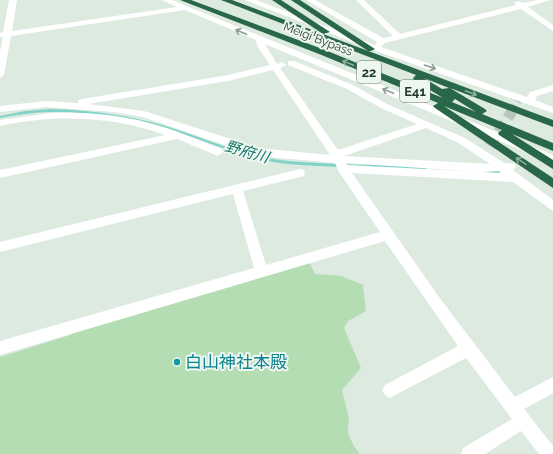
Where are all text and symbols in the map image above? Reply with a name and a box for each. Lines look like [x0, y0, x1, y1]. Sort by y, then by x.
street label: Meigi Bypass [281, 19, 355, 59]
one-way arrow [236, 27, 248, 35]
one-way arrow [343, 59, 355, 67]
road number: 22 [357, 61, 381, 83]
one-way arrow [424, 63, 436, 71]
road number: E41 [400, 80, 430, 102]
one-way arrow [382, 86, 394, 94]
one-way arrow [465, 89, 477, 97]
water label: 野府川 [223, 137, 273, 167]
one-way arrow [516, 157, 527, 165]
place label: 白山神社本殿 [185, 352, 287, 372]
marker: 白山神社本殿 [172, 357, 182, 367]

